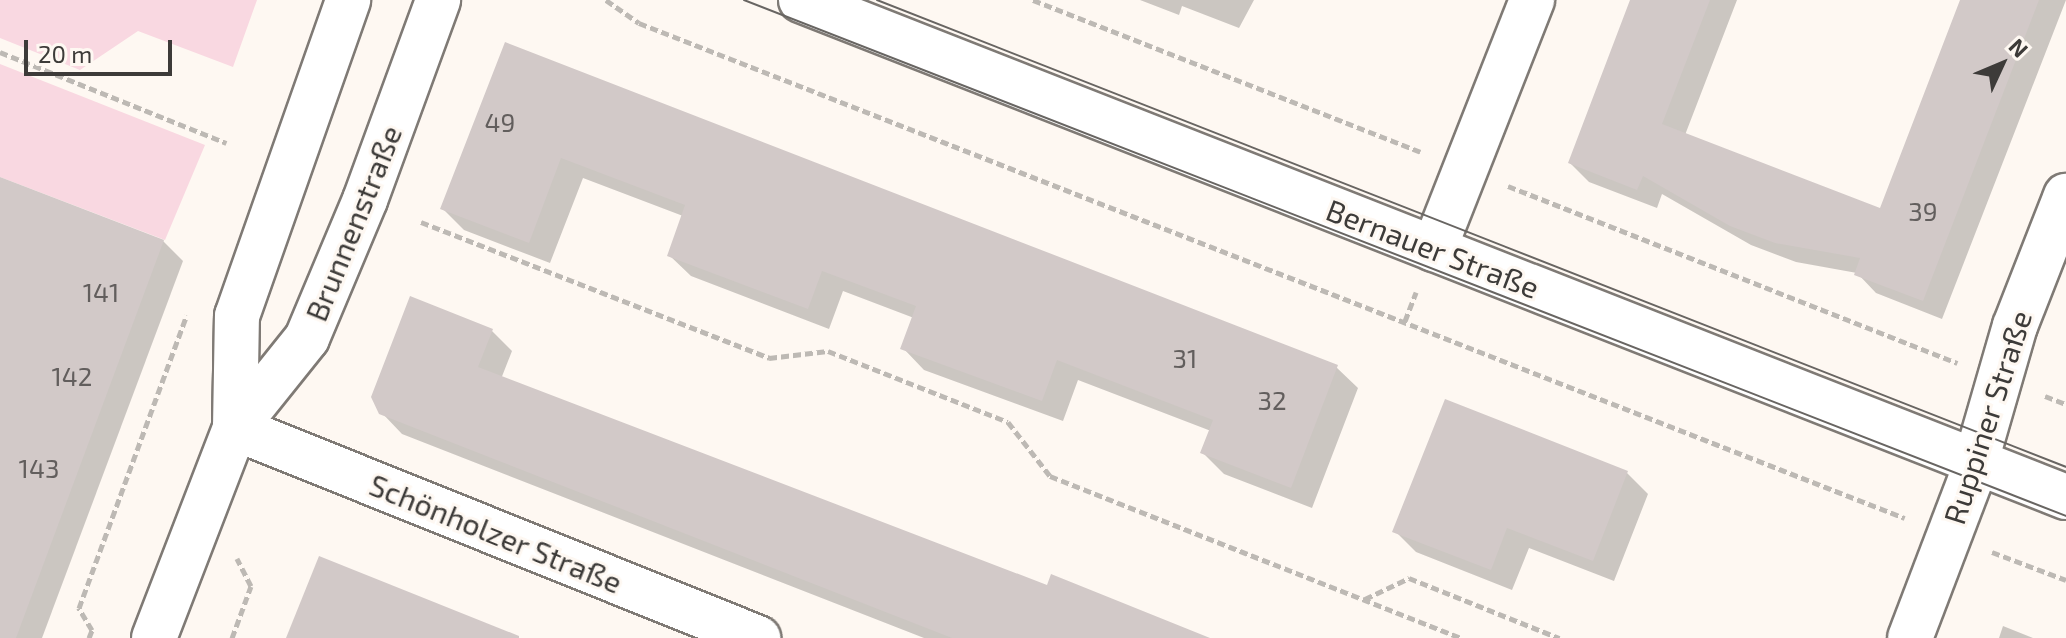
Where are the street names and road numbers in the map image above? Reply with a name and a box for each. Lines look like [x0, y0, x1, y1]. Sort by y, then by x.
street label: Brunnenstraße [297, 120, 409, 326]
street label: Bernauer Straße [1321, 191, 1545, 305]
street label: Ruppiner Straße [1935, 305, 2039, 529]
street label: Schönholzer Straße [364, 466, 628, 600]

